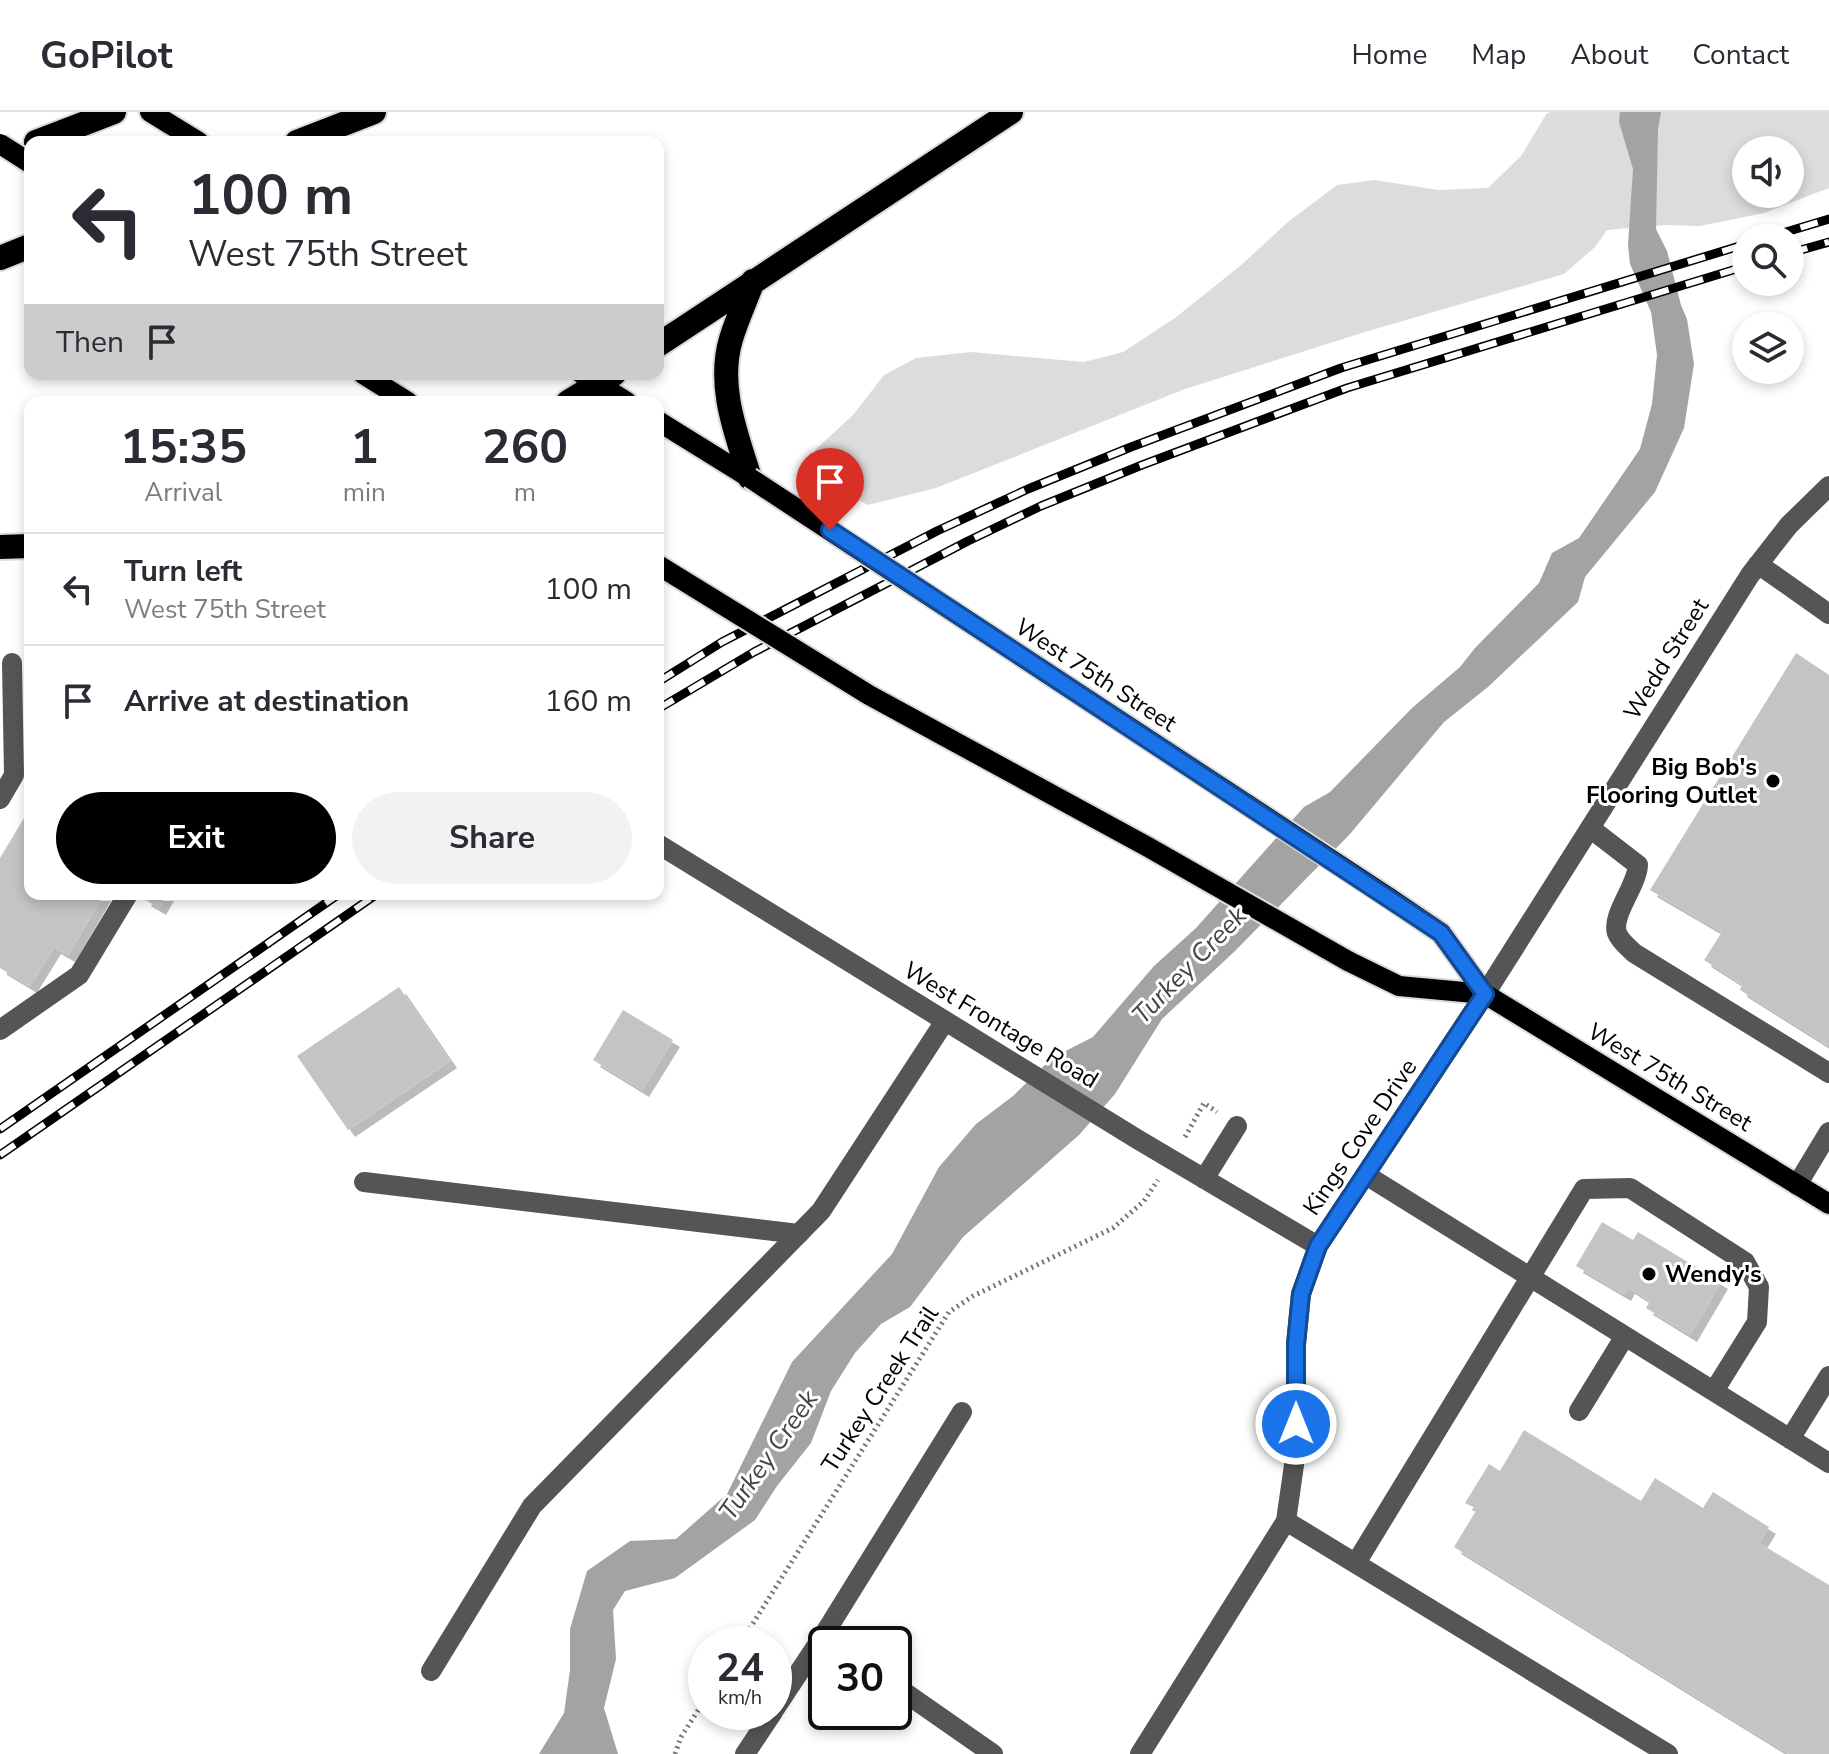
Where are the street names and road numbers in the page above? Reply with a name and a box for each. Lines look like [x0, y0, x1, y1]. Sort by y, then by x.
street label: Wedd Street [1616, 592, 1716, 726]
street label: West 75th Street [1009, 611, 1183, 739]
street label: West Frontage Road [898, 954, 1104, 1096]
street label: West 75th Street [1582, 1015, 1759, 1139]
street label: Kings Cove Drive [1296, 1052, 1424, 1222]
street label: Turkey Creek Trail [814, 1300, 946, 1478]

